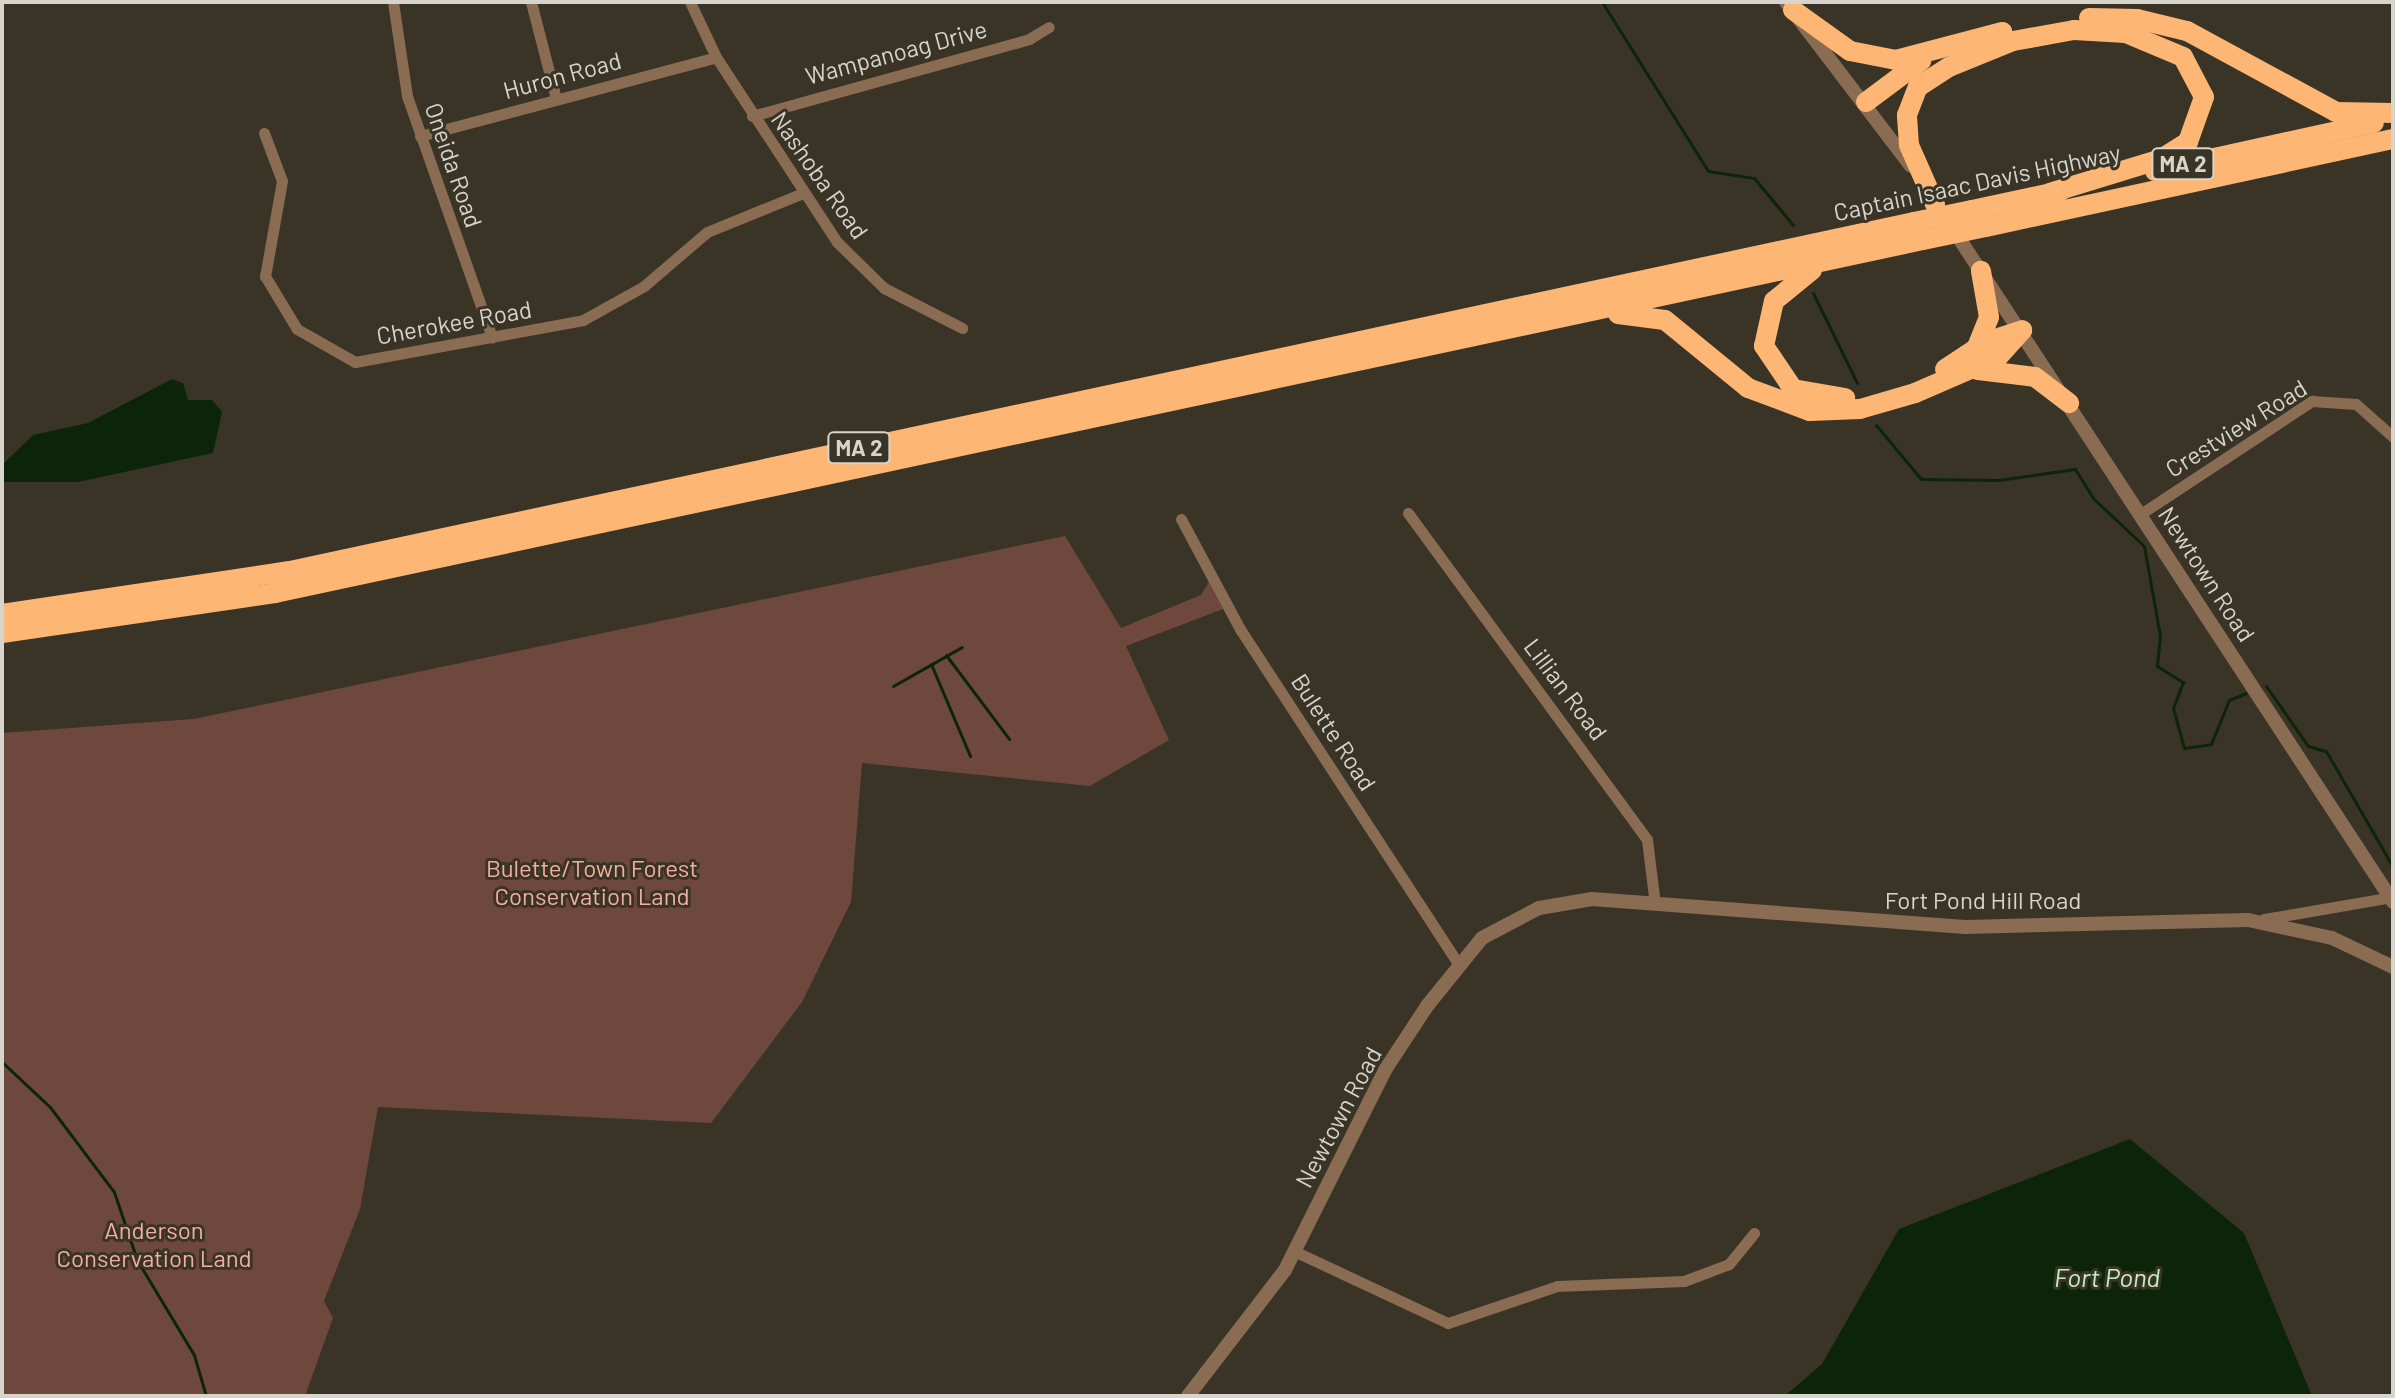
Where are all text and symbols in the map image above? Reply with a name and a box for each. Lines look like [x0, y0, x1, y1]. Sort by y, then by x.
street label: Wampanoag Drive [802, 14, 990, 90]
street label: Huron Road [500, 45, 624, 105]
street label: Oneida Road [419, 99, 489, 231]
street label: Nashoba Road [765, 106, 875, 244]
street label: Captain Isaac Davis Highway [1831, 137, 2123, 227]
road number: MA 2 [2151, 146, 2215, 182]
street label: Cherokee Road [374, 294, 534, 350]
street label: Crestview Road [2160, 373, 2312, 483]
road number: MA 2 [827, 430, 891, 466]
street label: Newtown Road [2153, 501, 2261, 647]
street label: Lillian Road [1518, 632, 1614, 746]
street label: Bulette Road [1286, 668, 1382, 796]
park label: Bulette/Town Forest Conservation Land [486, 854, 698, 910]
street label: Fort Pond Hill Road [1885, 886, 2081, 914]
street label: Newtown Road [1289, 1042, 1387, 1192]
park label: Anderson Conservation Land [56, 1216, 252, 1272]
water label: Fort Pond [2054, 1261, 2160, 1293]

